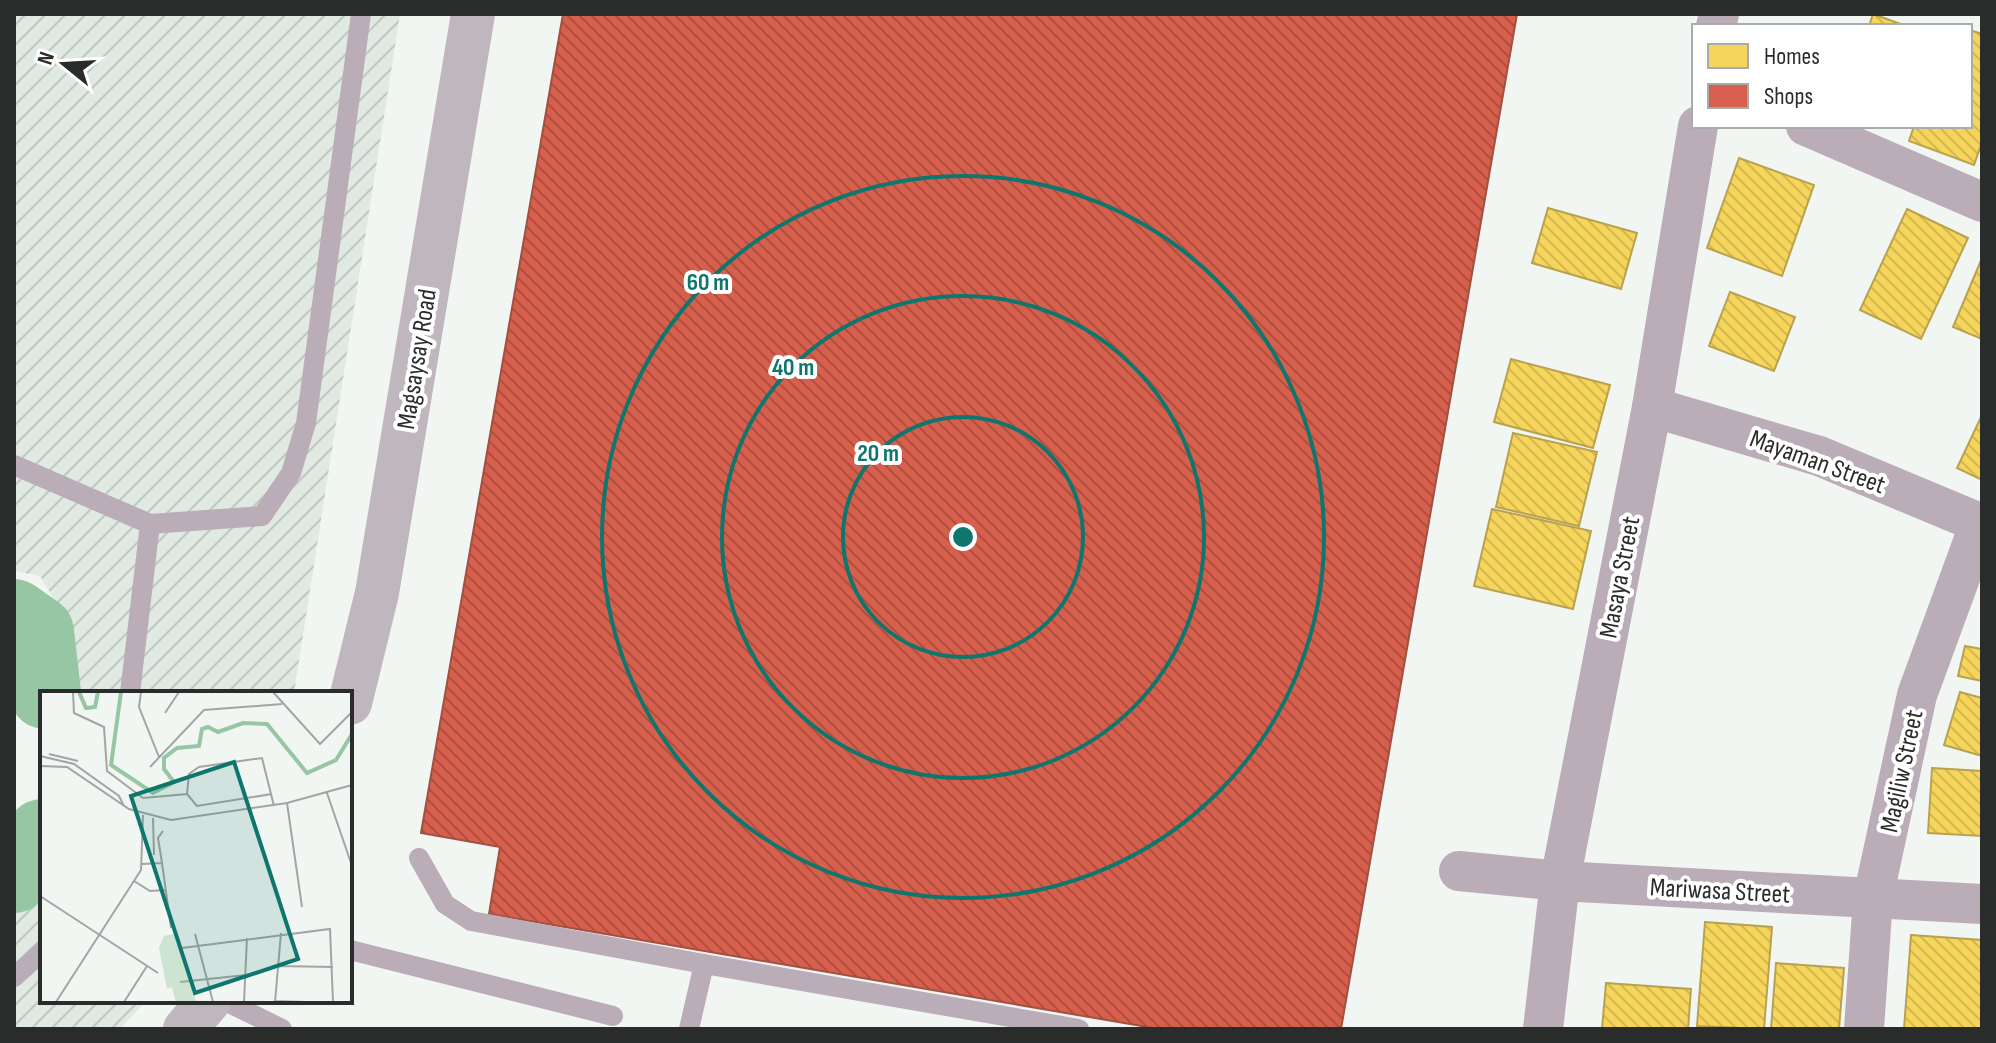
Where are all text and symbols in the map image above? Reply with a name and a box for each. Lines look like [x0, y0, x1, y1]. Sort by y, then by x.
north arrow [24, 24, 104, 104]
legend [1692, 24, 1972, 128]
text: Homes [1764, 42, 1820, 71]
text: N [32, 49, 61, 68]
text: Shops [1764, 82, 1813, 111]
text: 60 m [687, 268, 729, 297]
street label: Magsaysay Road [391, 287, 444, 432]
text: 40 m [772, 353, 814, 382]
street label: Mayaman Street [1746, 424, 1889, 501]
text: 20 m [857, 439, 899, 468]
street label: Masaya Street [1594, 514, 1647, 641]
centre of rings [949, 523, 977, 551]
inset map [40, 691, 352, 1003]
street label: Magiliw Street [1874, 707, 1931, 835]
street label: Mariwasa Street [1649, 872, 1791, 911]

